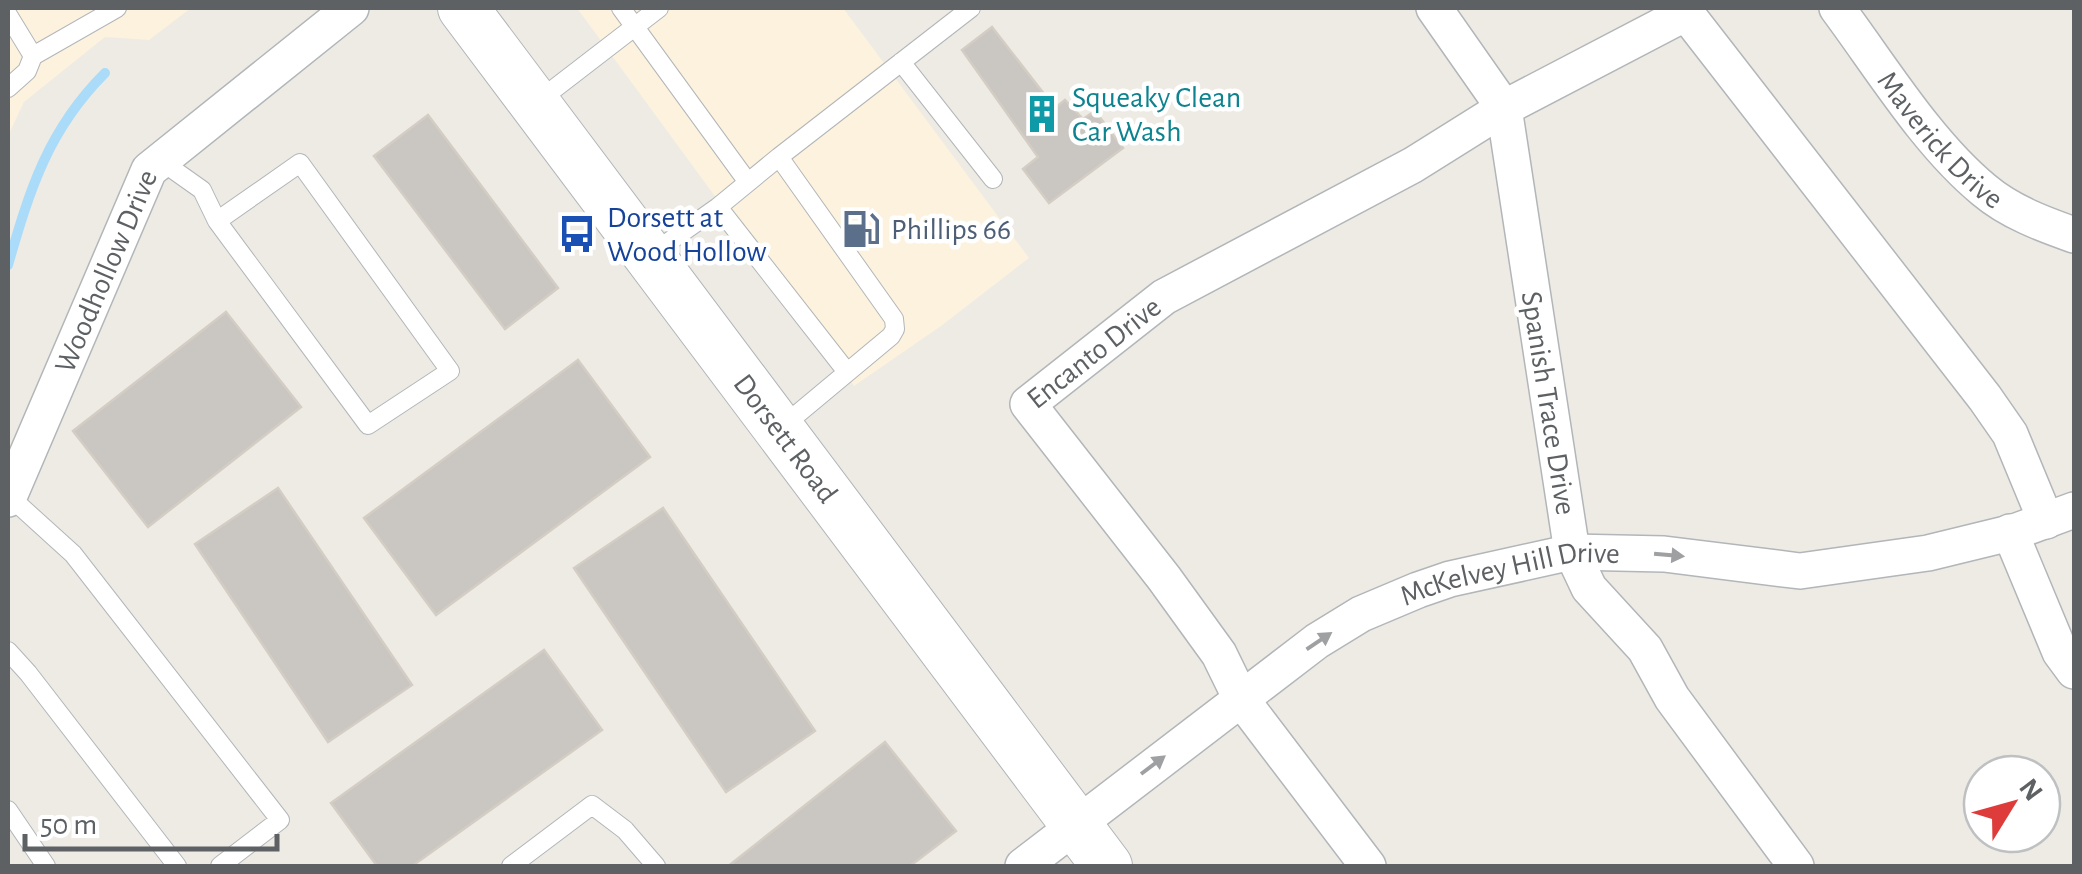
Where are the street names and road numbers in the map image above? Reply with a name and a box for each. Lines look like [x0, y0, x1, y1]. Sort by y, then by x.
street label: Maverick Drive [1871, 66, 2008, 215]
street label: Woodhollow Drive [50, 166, 163, 377]
street label: Spanish Trace Drive [1516, 289, 1581, 517]
street label: Encanto Drive [1022, 292, 1167, 415]
street label: Dorsett Road [727, 369, 843, 509]
street label: McKelvey Hill Drive [1396, 537, 1620, 612]

